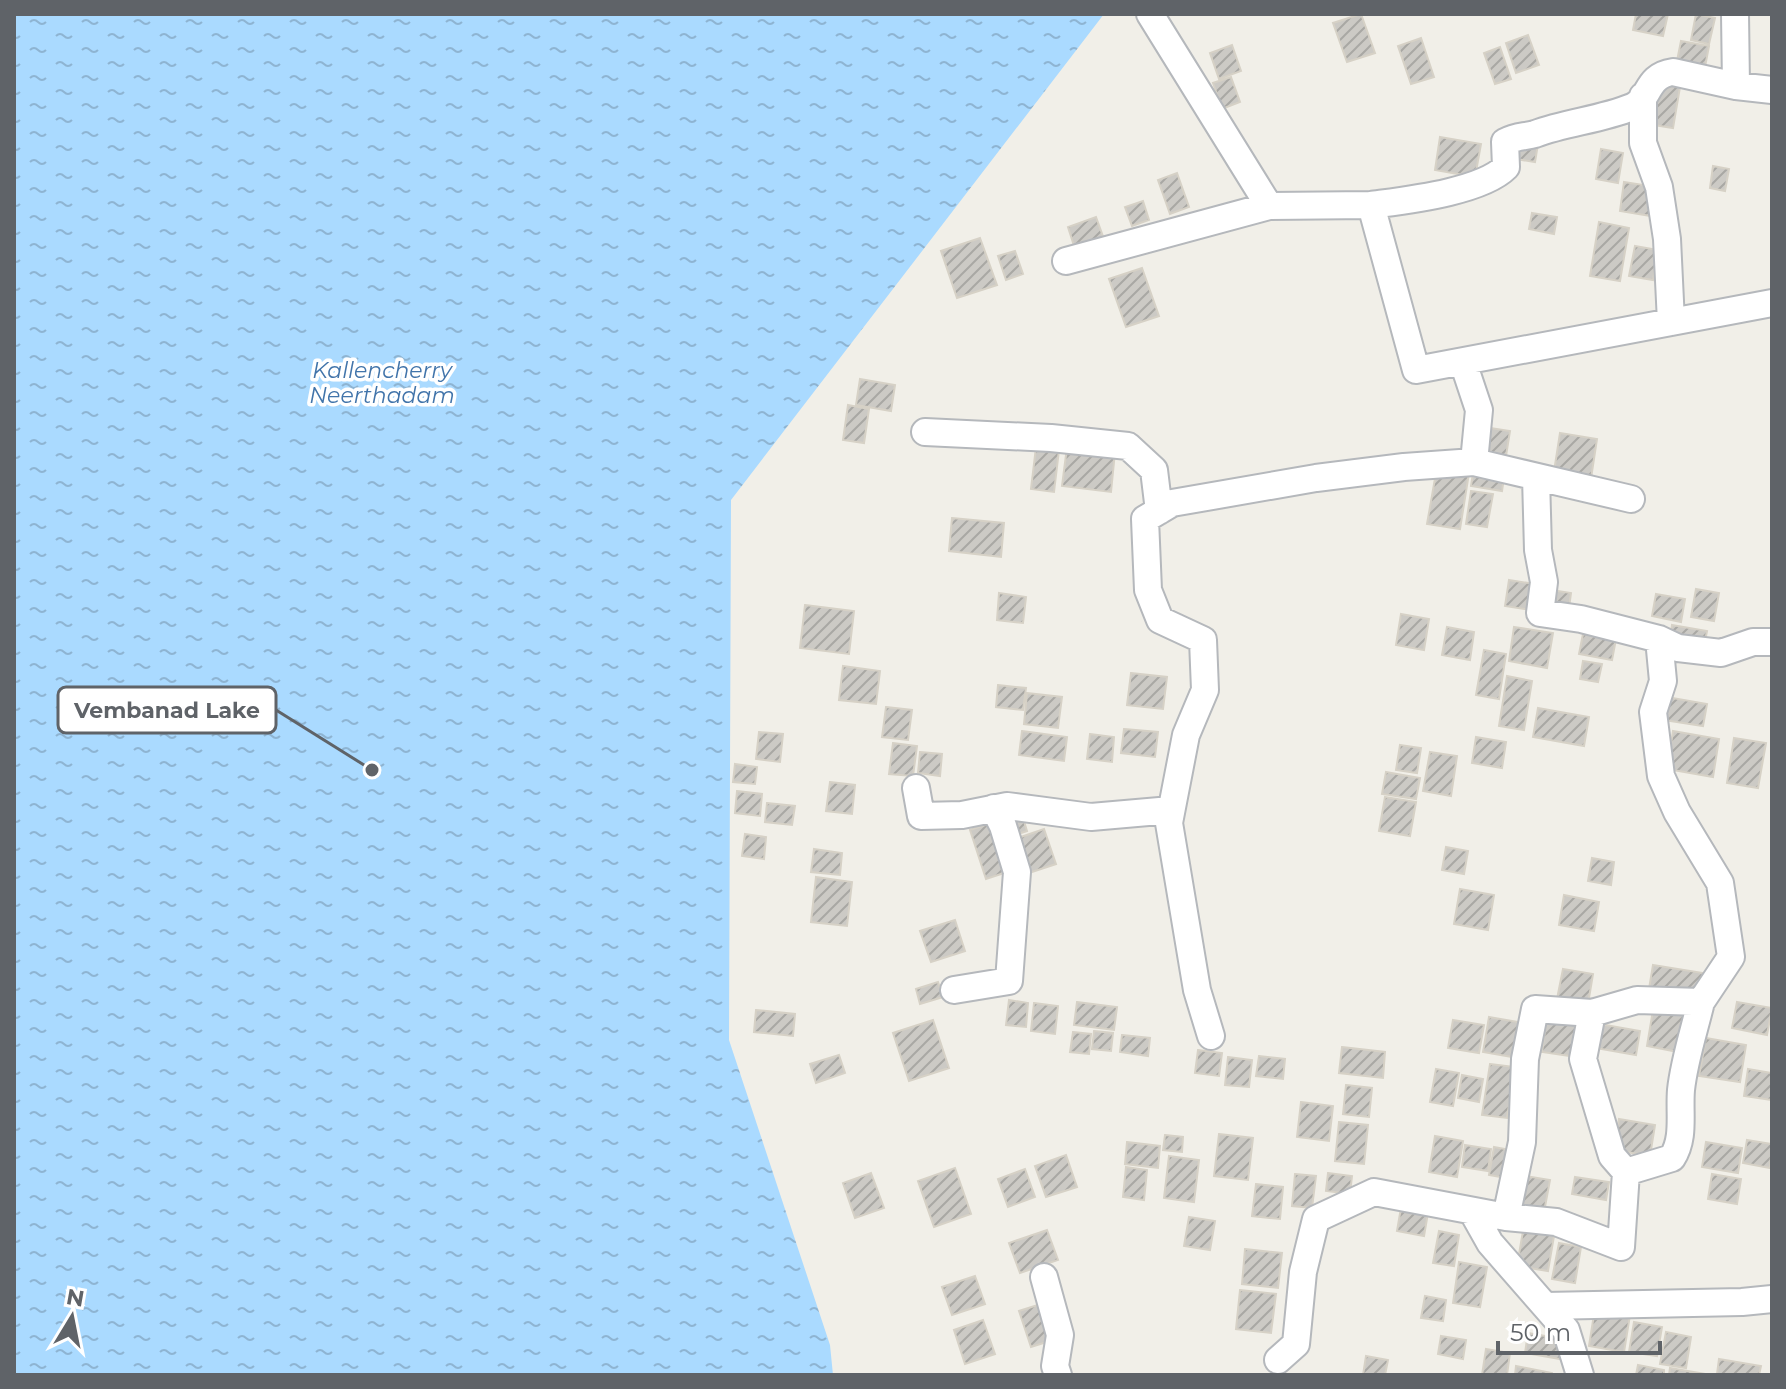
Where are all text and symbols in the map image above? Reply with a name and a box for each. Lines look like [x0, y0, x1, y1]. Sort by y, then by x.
water label: Kallencherry Neerthadam [309, 357, 455, 409]
callout: Vembanad Lake [58, 687, 276, 733]
text: Vembanad Lake [73, 697, 260, 724]
north arrow [32, 1277, 112, 1357]
text: N [64, 1283, 86, 1313]
scale bar [1498, 1305, 1660, 1355]
text: 50 m [1510, 1318, 1571, 1347]

